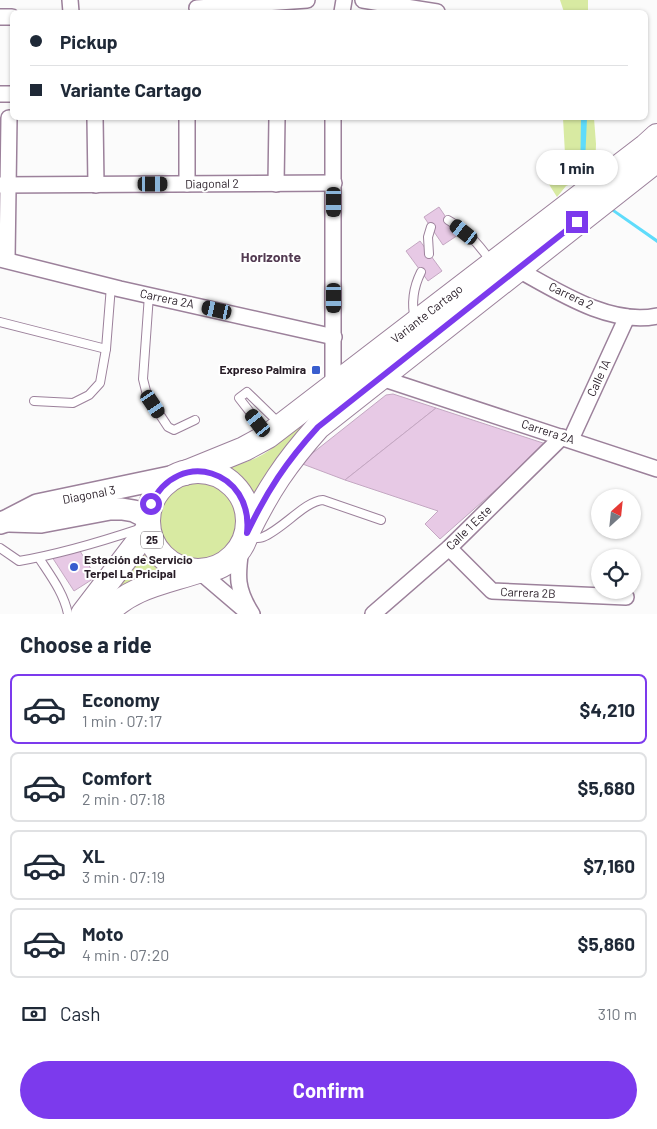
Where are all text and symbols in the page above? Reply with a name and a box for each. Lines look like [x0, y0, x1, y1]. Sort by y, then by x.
text: Pickup [60, 30, 118, 53]
text: Variante Cartago [60, 78, 202, 101]
callout: 1 min [536, 150, 618, 184]
text: 1 min [559, 158, 595, 177]
street label: Diagonal 2 [185, 176, 239, 190]
car [138, 177, 168, 192]
car [326, 187, 341, 217]
route end [566, 211, 588, 233]
car [447, 217, 480, 247]
district label: Horizonte [241, 248, 301, 265]
street label: Carrera 2 [547, 279, 596, 312]
street label: Variante Cartago [388, 281, 465, 345]
car [326, 283, 341, 313]
street label: Carrera 2A [139, 285, 196, 311]
car [200, 299, 233, 321]
street label: Calle 1A [583, 357, 613, 398]
place label: Expreso Palmira [219, 362, 306, 376]
marker: Expreso Palmira [310, 364, 322, 376]
car [138, 387, 167, 421]
car [242, 407, 273, 439]
street label: Carrera 2A [520, 416, 577, 446]
street label: Diagonal 3 [61, 482, 116, 506]
north arrow [591, 489, 641, 539]
map controls [591, 489, 641, 599]
route start [140, 493, 162, 515]
street label: Calle 1 Este [443, 502, 494, 552]
road number: 25 [141, 532, 163, 548]
button: locate [591, 549, 641, 599]
place label: Estación de Servicio Terpel La Pricipal [84, 552, 193, 580]
marker: Estación de Servicio Terpel La Pricipal [68, 561, 80, 573]
street label: Carrera 2B [500, 584, 556, 600]
text: Choose a ride [20, 631, 152, 657]
icon: car [22, 687, 67, 732]
text: Economy [82, 688, 160, 711]
text: $4,210 [580, 698, 635, 721]
text: 1 min · 07:17 [82, 711, 162, 730]
icon: car [22, 765, 67, 810]
text: Comfort [82, 766, 152, 789]
text: $5,680 [578, 776, 635, 799]
text: 2 min · 07:18 [82, 789, 165, 808]
icon: car [22, 843, 67, 888]
text: XL [82, 844, 105, 867]
text: $7,160 [583, 854, 635, 877]
text: 3 min · 07:19 [82, 867, 165, 886]
icon: car [22, 921, 67, 966]
text: Moto [82, 922, 124, 945]
text: $5,860 [578, 932, 635, 955]
text: 4 min · 07:20 [82, 945, 169, 964]
icon: cash [20, 1000, 48, 1028]
text: Cash [60, 1002, 101, 1025]
text: 310 m [598, 1004, 637, 1023]
button: Confirm [20, 1061, 637, 1119]

